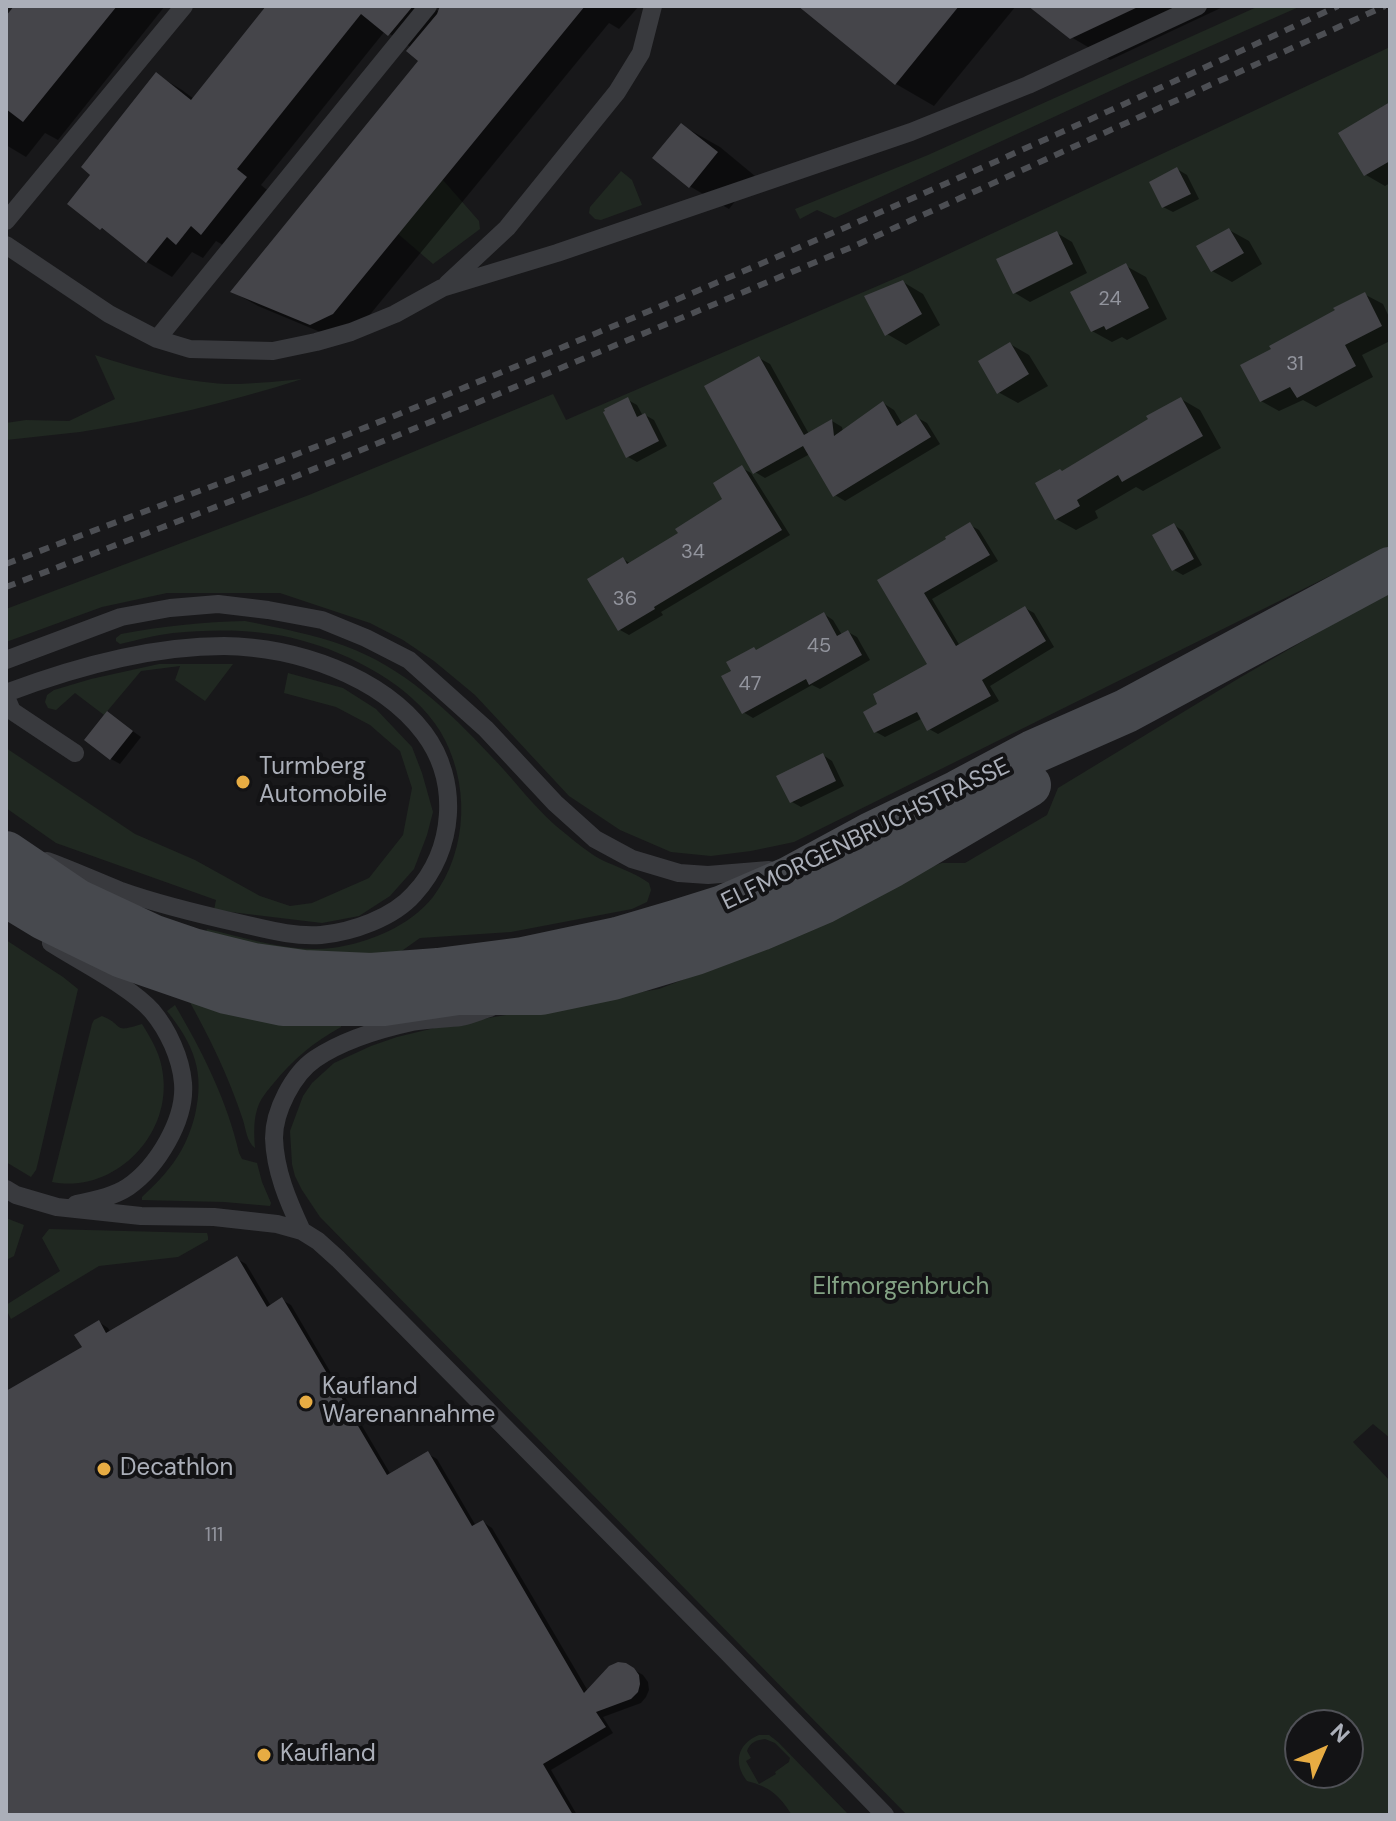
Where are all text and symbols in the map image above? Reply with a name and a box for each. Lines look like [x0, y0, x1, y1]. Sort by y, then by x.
house number: 24 [1098, 288, 1122, 312]
house number: 31 [1286, 353, 1304, 377]
house number: 34 [681, 541, 705, 565]
house number: 36 [613, 588, 637, 612]
house number: 45 [807, 635, 831, 659]
house number: 47 [739, 673, 761, 697]
street label: ELFMORGENBRUCHSTRASSE [717, 753, 1015, 917]
place label: Turmberg Automobile [259, 754, 387, 810]
marker: Turmberg Automobile [234, 773, 252, 791]
park label: Elfmorgenbruch [813, 1274, 989, 1302]
place label: Kaufland Warenannahme [322, 1374, 495, 1430]
marker: Kaufland Warenannahme [297, 1393, 315, 1411]
place label: Decathlon [120, 1455, 233, 1483]
marker: Decathlon [95, 1460, 113, 1478]
house number: 111 [205, 1524, 223, 1548]
north arrow [1284, 1709, 1364, 1789]
text: N [1324, 1717, 1356, 1749]
place label: Kaufland [280, 1741, 376, 1769]
marker: Kaufland [255, 1746, 273, 1764]

